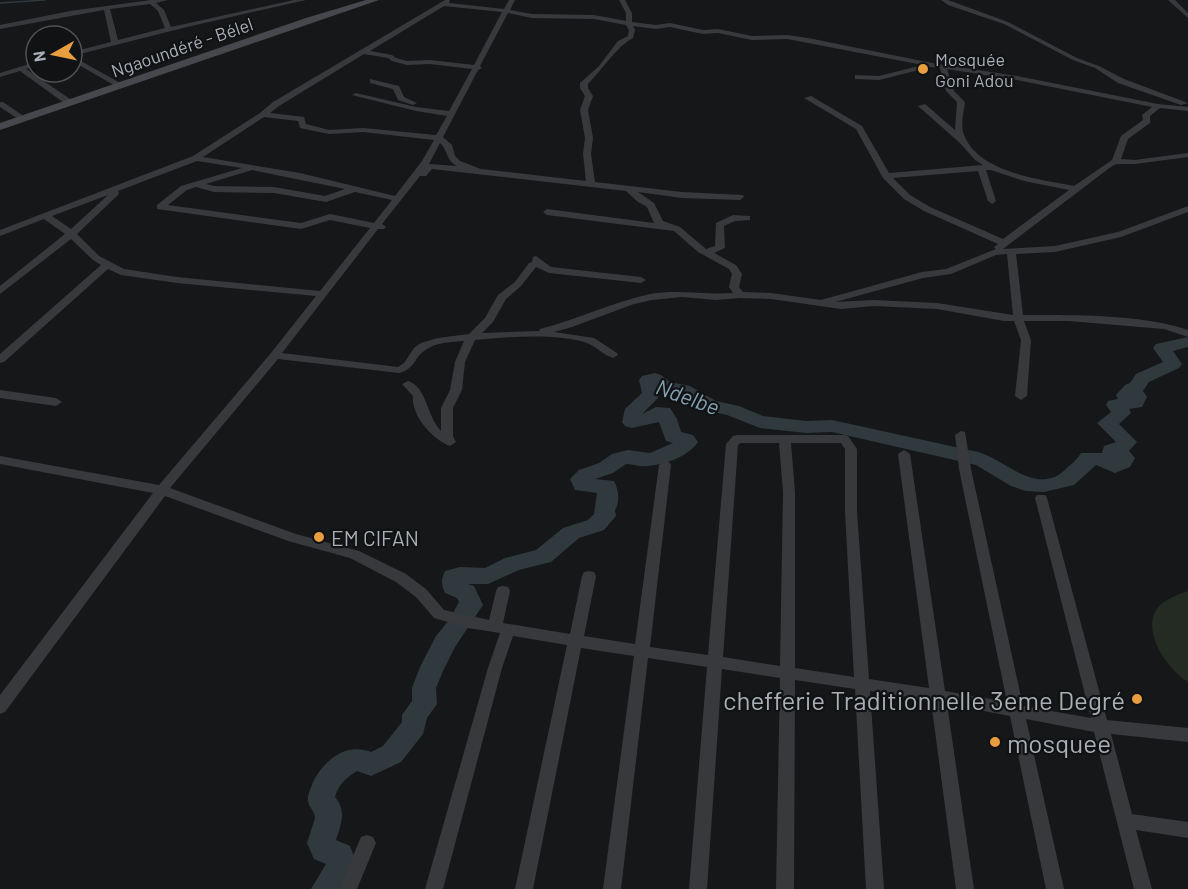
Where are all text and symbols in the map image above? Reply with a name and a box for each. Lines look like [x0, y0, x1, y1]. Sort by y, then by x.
street label: Ngaoundéré - Bélel [108, 12, 256, 82]
north arrow [24, 24, 84, 84]
place label: Mosquée Goni Adou [935, 48, 1014, 91]
text: N [28, 50, 49, 63]
marker: Mosquée Goni Adou [916, 62, 930, 76]
water label: Ndelbe [653, 373, 723, 419]
place label: EM CIFAN [331, 525, 419, 550]
marker: EM CIFAN [312, 530, 326, 544]
place label: chefferie Traditionnelle 3eme Degré [723, 684, 1125, 715]
marker: chefferie Traditionnelle 3eme Degré [1130, 692, 1144, 706]
place label: mosquee [1007, 727, 1111, 758]
marker: mosquee [988, 735, 1002, 749]

